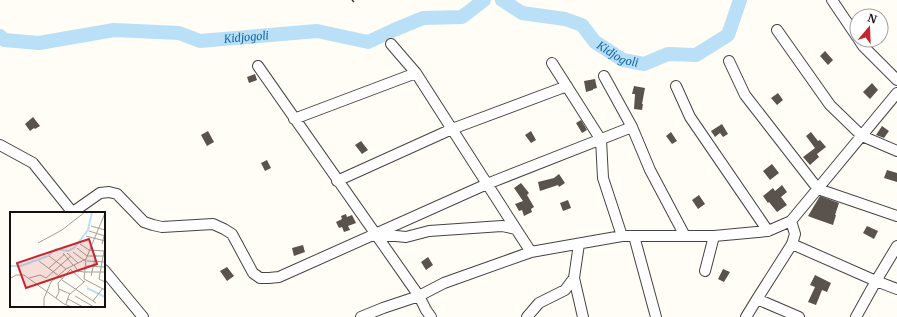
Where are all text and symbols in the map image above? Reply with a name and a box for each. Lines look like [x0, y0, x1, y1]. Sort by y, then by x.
north arrow [849, 8, 889, 48]
text: N [866, 11, 879, 27]
water label: Kidjogoli [222, 28, 269, 46]
water label: Kidjogoli [594, 38, 640, 70]
inset map [10, 212, 105, 307]

